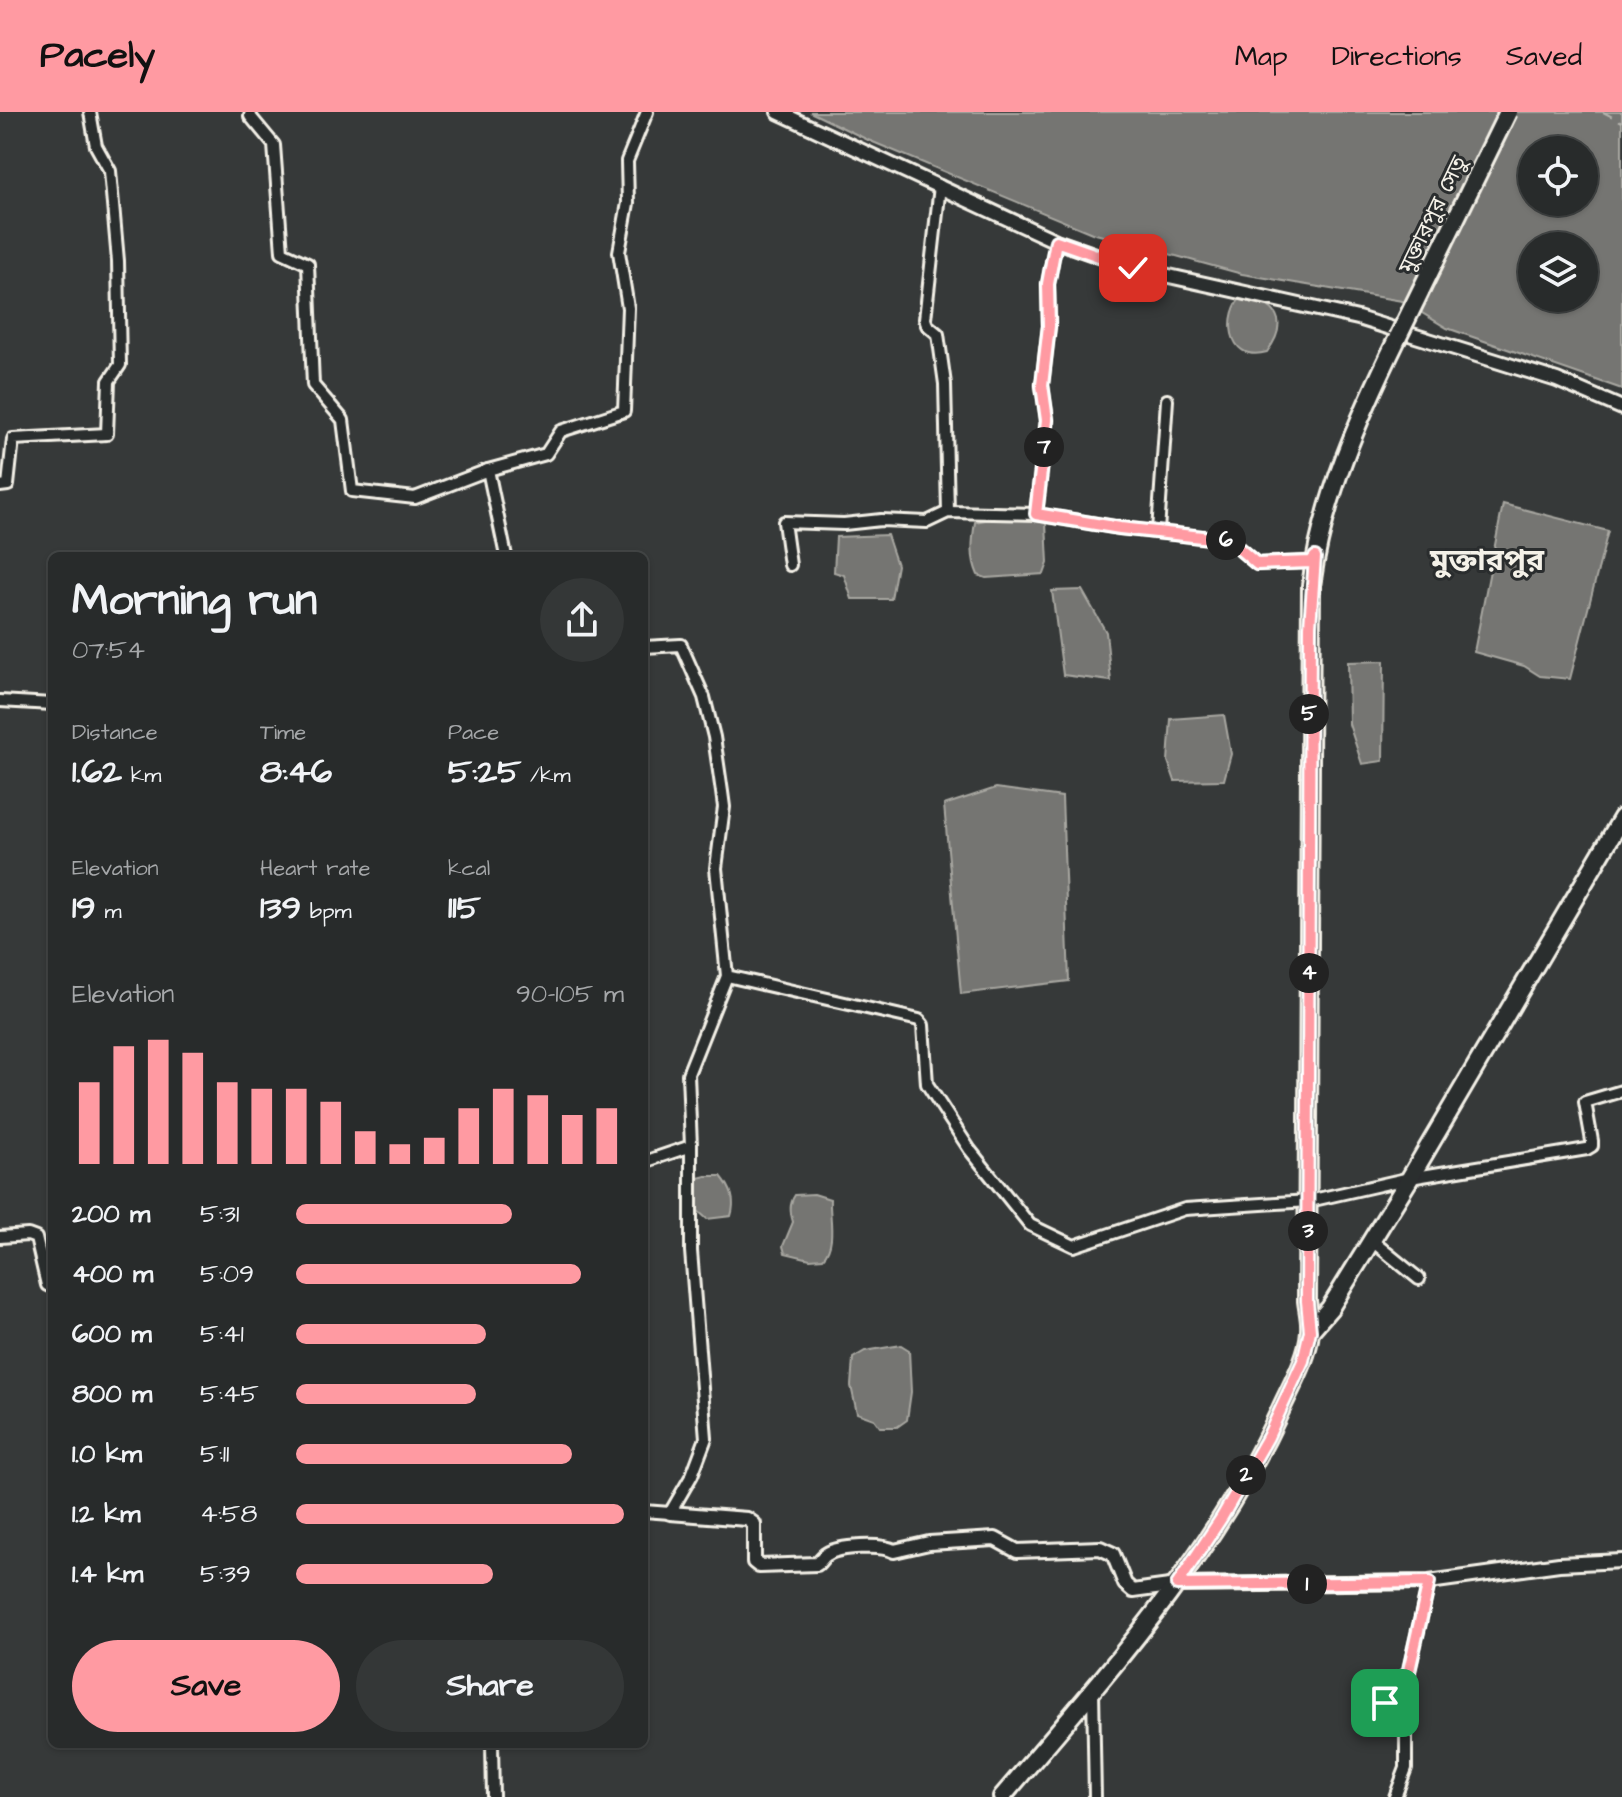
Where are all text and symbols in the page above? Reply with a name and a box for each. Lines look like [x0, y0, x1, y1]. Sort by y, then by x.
text: Pacely [40, 30, 155, 82]
text: Map [1235, 37, 1288, 76]
text: Directions [1332, 37, 1462, 76]
text: Saved [1506, 37, 1582, 76]
map controls [1518, 136, 1598, 312]
button: locate [1518, 136, 1598, 216]
street label: মুক্তারপুর সেতু [1391, 151, 1475, 280]
button: layers [1518, 232, 1598, 312]
pin [1099, 234, 1167, 302]
icon: check [1111, 246, 1155, 290]
pin: 7 [1024, 427, 1064, 467]
text: 7 [1037, 431, 1051, 462]
pin: 6 [1206, 520, 1246, 560]
text: 6 [1219, 524, 1233, 555]
district label: মুক্তারপুর [1429, 540, 1545, 582]
text: Morning run [72, 571, 317, 632]
button: share [540, 578, 624, 662]
text: 07:54 [72, 632, 145, 668]
pin: 5 [1289, 694, 1329, 734]
text: 5 [1301, 698, 1317, 729]
text: Distance [72, 717, 158, 748]
text: Time [260, 717, 306, 748]
text: Pace [448, 717, 499, 748]
text: 1.62 [72, 748, 122, 796]
text: 8:46 [260, 748, 332, 796]
text: 5:25 [448, 748, 521, 796]
text: km [122, 760, 161, 791]
text: /km [521, 760, 571, 791]
text: Elevation [72, 853, 159, 884]
text: Heart rate [260, 853, 370, 884]
text: kcal [448, 853, 490, 884]
text: 19 [72, 884, 96, 932]
text: 139 [260, 884, 301, 932]
text: 115 [448, 884, 481, 932]
text: m [96, 896, 122, 927]
text: bpm [301, 896, 352, 927]
pin: 4 [1289, 953, 1329, 993]
text: 4 [1302, 957, 1316, 988]
text: Elevation [72, 976, 174, 1012]
text: 90–105 m [516, 976, 624, 1012]
text: 200 m [72, 1196, 150, 1232]
text: 5:31 [200, 1196, 239, 1232]
pin: 3 [1288, 1211, 1328, 1251]
text: 3 [1302, 1215, 1314, 1246]
text: 400 m [72, 1256, 153, 1292]
text: 5:09 [200, 1256, 254, 1292]
text: 600 m [72, 1316, 152, 1352]
text: 5:41 [200, 1316, 244, 1352]
text: 800 m [72, 1376, 152, 1412]
text: 5:45 [200, 1376, 259, 1412]
text: 1.0 km [72, 1436, 142, 1472]
text: 5:11 [200, 1436, 229, 1472]
pin: 2 [1226, 1455, 1266, 1495]
text: 2 [1240, 1459, 1252, 1490]
text: 1.2 km [72, 1496, 140, 1532]
text: 4:58 [200, 1496, 257, 1532]
text: 1.4 km [72, 1556, 143, 1592]
text: 5:39 [200, 1556, 251, 1592]
pin: 1 [1287, 1564, 1327, 1604]
text: 1 [1306, 1568, 1308, 1599]
button: Save [72, 1640, 340, 1732]
button: Share [356, 1640, 624, 1732]
pin [1351, 1669, 1419, 1737]
icon: arrive [1363, 1681, 1407, 1725]

